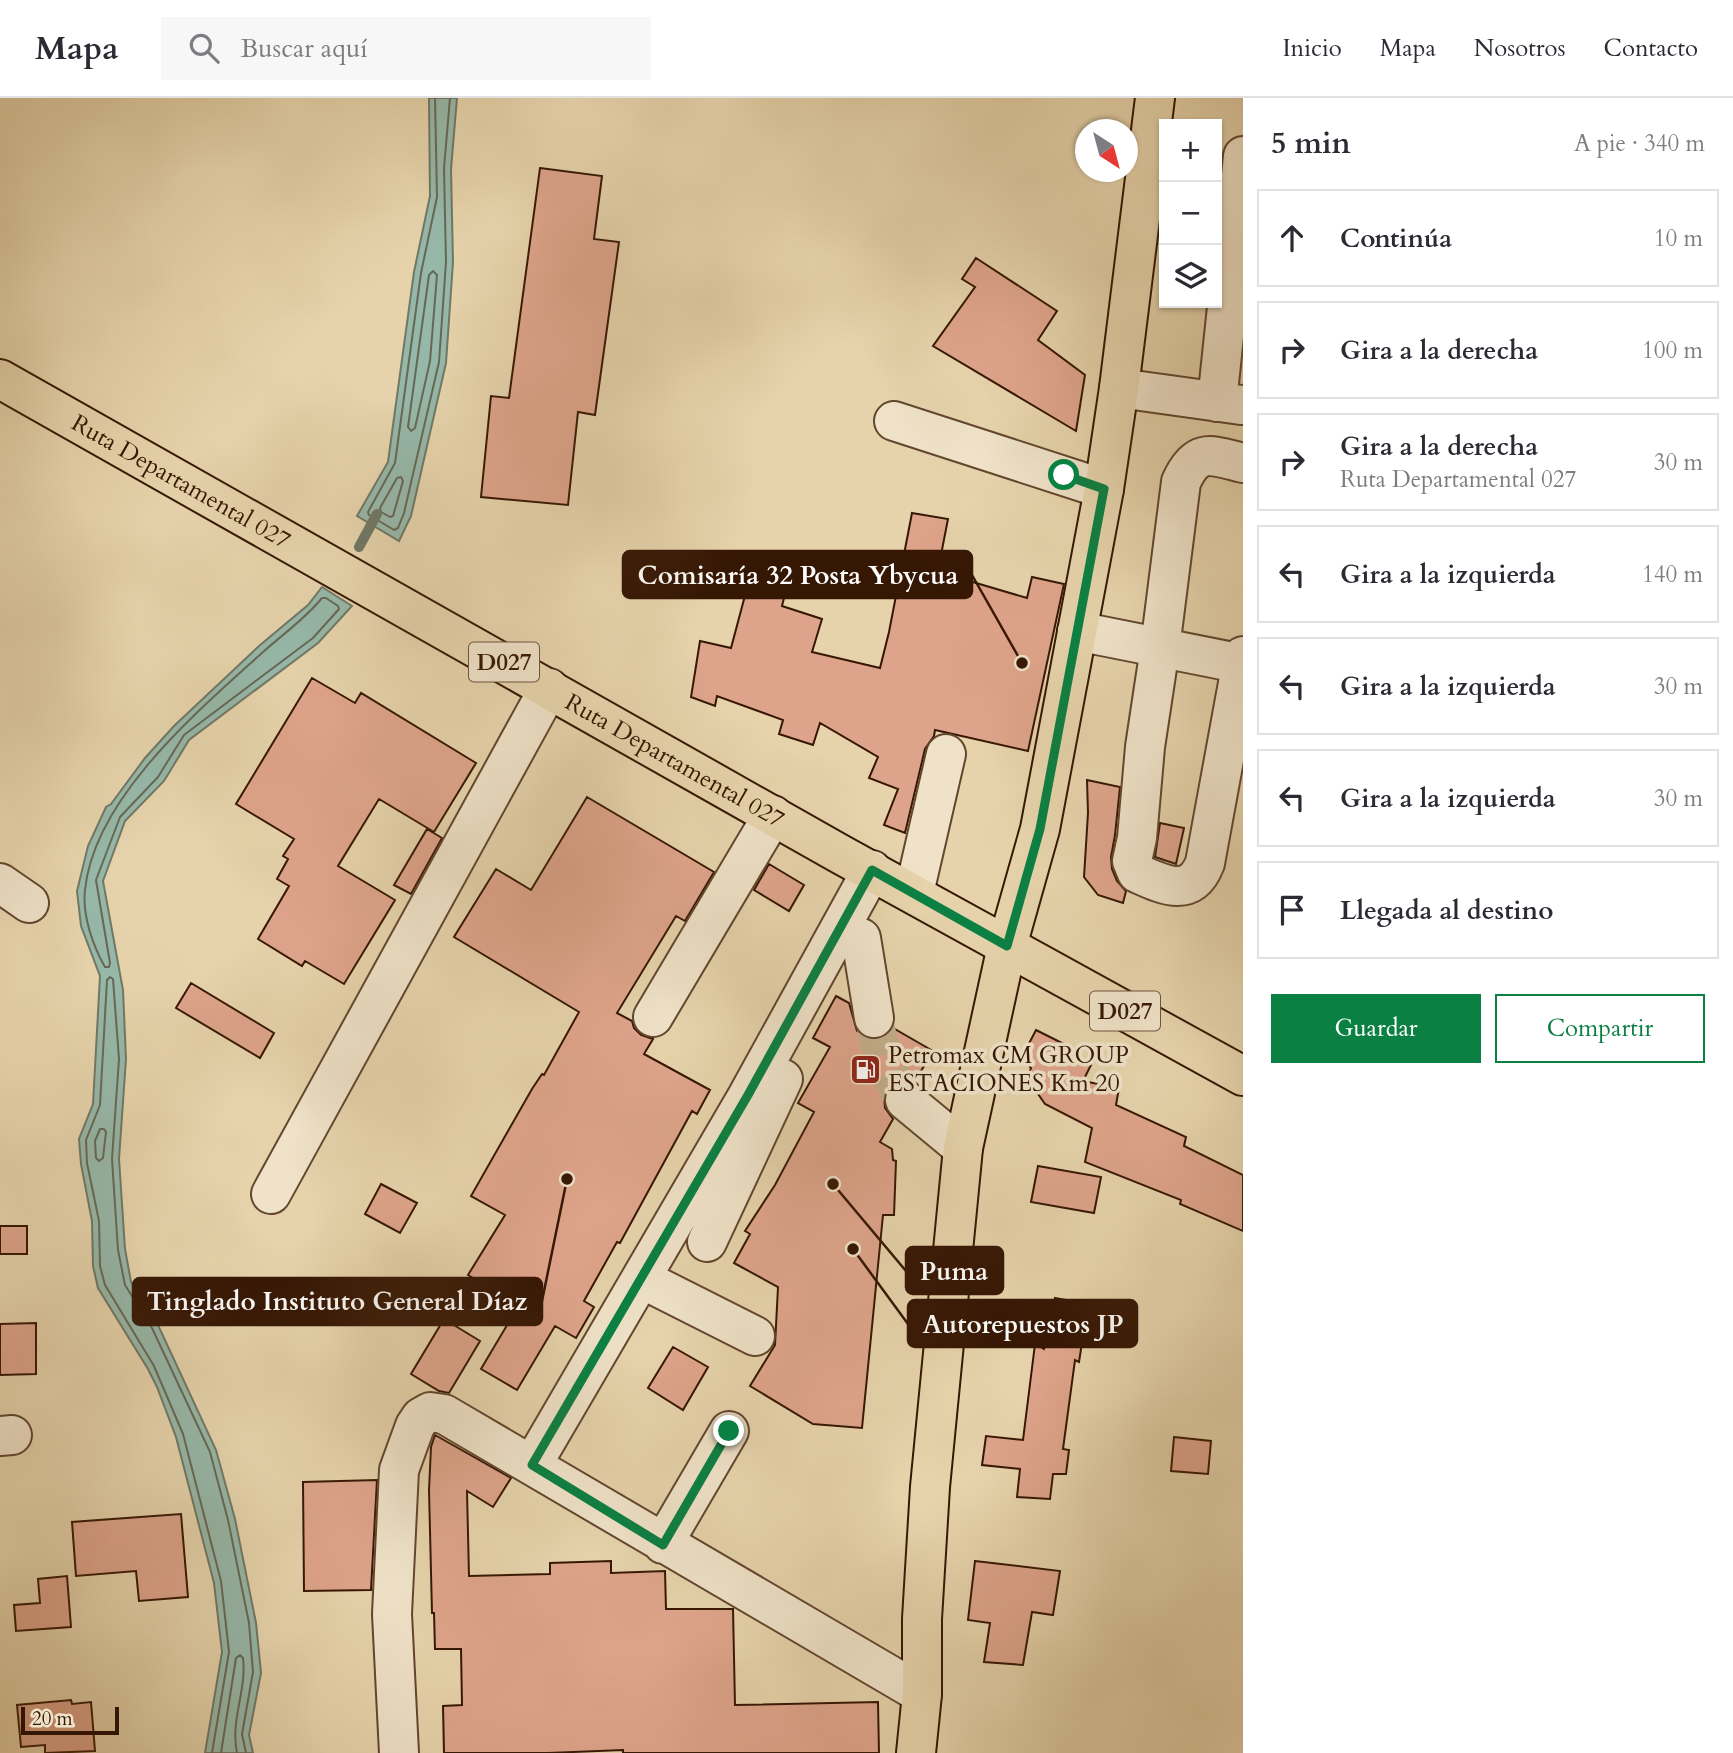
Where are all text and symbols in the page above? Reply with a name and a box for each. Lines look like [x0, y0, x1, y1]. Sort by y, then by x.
search box [161, 17, 651, 80]
text: Mapa [35, 26, 119, 71]
icon: search [185, 29, 223, 67]
text: Buscar aquí [241, 31, 368, 66]
text: Inicio [1282, 32, 1342, 65]
text: Mapa [1380, 32, 1436, 65]
text: Nosotros [1474, 32, 1566, 65]
text: Contacto [1604, 32, 1698, 65]
north arrow [1075, 119, 1138, 182]
map controls [1159, 119, 1222, 308]
button: + [1159, 119, 1222, 182]
text: 5 min [1271, 123, 1351, 164]
text: A pie · 340 m [1574, 128, 1705, 159]
button: − [1159, 182, 1222, 245]
icon: ahead [1273, 219, 1311, 257]
text: Continúa [1340, 221, 1452, 256]
text: 10 m [1654, 223, 1703, 254]
button: layers [1159, 245, 1222, 308]
icon: right [1273, 331, 1311, 369]
text: Gira a la derecha [1340, 333, 1538, 368]
text: 100 m [1642, 335, 1703, 366]
street label: Ruta Departamental 027 [65, 407, 296, 557]
text: Gira a la derecha [1340, 429, 1538, 464]
icon: right [1273, 443, 1311, 481]
text: 30 m [1654, 447, 1703, 478]
route start [1048, 459, 1079, 490]
text: Ruta Departamental 027 [1340, 464, 1576, 495]
callout: Comisaría 32 Posta Ybycua [623, 551, 972, 598]
icon: left [1273, 555, 1311, 593]
text: Gira a la izquierda [1340, 557, 1556, 592]
text: Comisaría 32 Posta Ybycua [637, 558, 959, 593]
text: 140 m [1642, 559, 1703, 590]
road number: D027 [469, 642, 539, 682]
icon: left [1273, 667, 1311, 705]
text: Gira a la izquierda [1340, 669, 1556, 704]
text: 30 m [1654, 671, 1703, 702]
street label: Ruta Departamental 027 [559, 686, 790, 836]
icon: left [1273, 779, 1311, 817]
text: Gira a la izquierda [1340, 781, 1556, 816]
text: 30 m [1654, 783, 1703, 814]
icon: arrive [1273, 891, 1311, 929]
text: Llegada al destino [1340, 893, 1554, 928]
road number: D027 [1090, 991, 1160, 1030]
button: Guardar [1271, 994, 1481, 1063]
button: Compartir [1495, 994, 1705, 1063]
place label: Petromax CM GROUP ESTACIONES Km 20 [888, 1039, 1129, 1100]
fuel station icon: Petromax CM GROUP ESTACIONES Km 20 [848, 1052, 882, 1086]
callout: Puma [906, 1247, 1003, 1294]
text: Puma [920, 1254, 988, 1289]
callout: Tinglado Instituto General Díaz [133, 1278, 542, 1325]
text: Tinglado Instituto General Díaz [147, 1284, 528, 1319]
callout: Autorepuestos JP [908, 1300, 1137, 1347]
text: Autorepuestos JP [922, 1307, 1124, 1342]
route end [713, 1415, 744, 1446]
scale bar [21, 1704, 119, 1736]
text: 20 m [32, 1706, 73, 1732]

